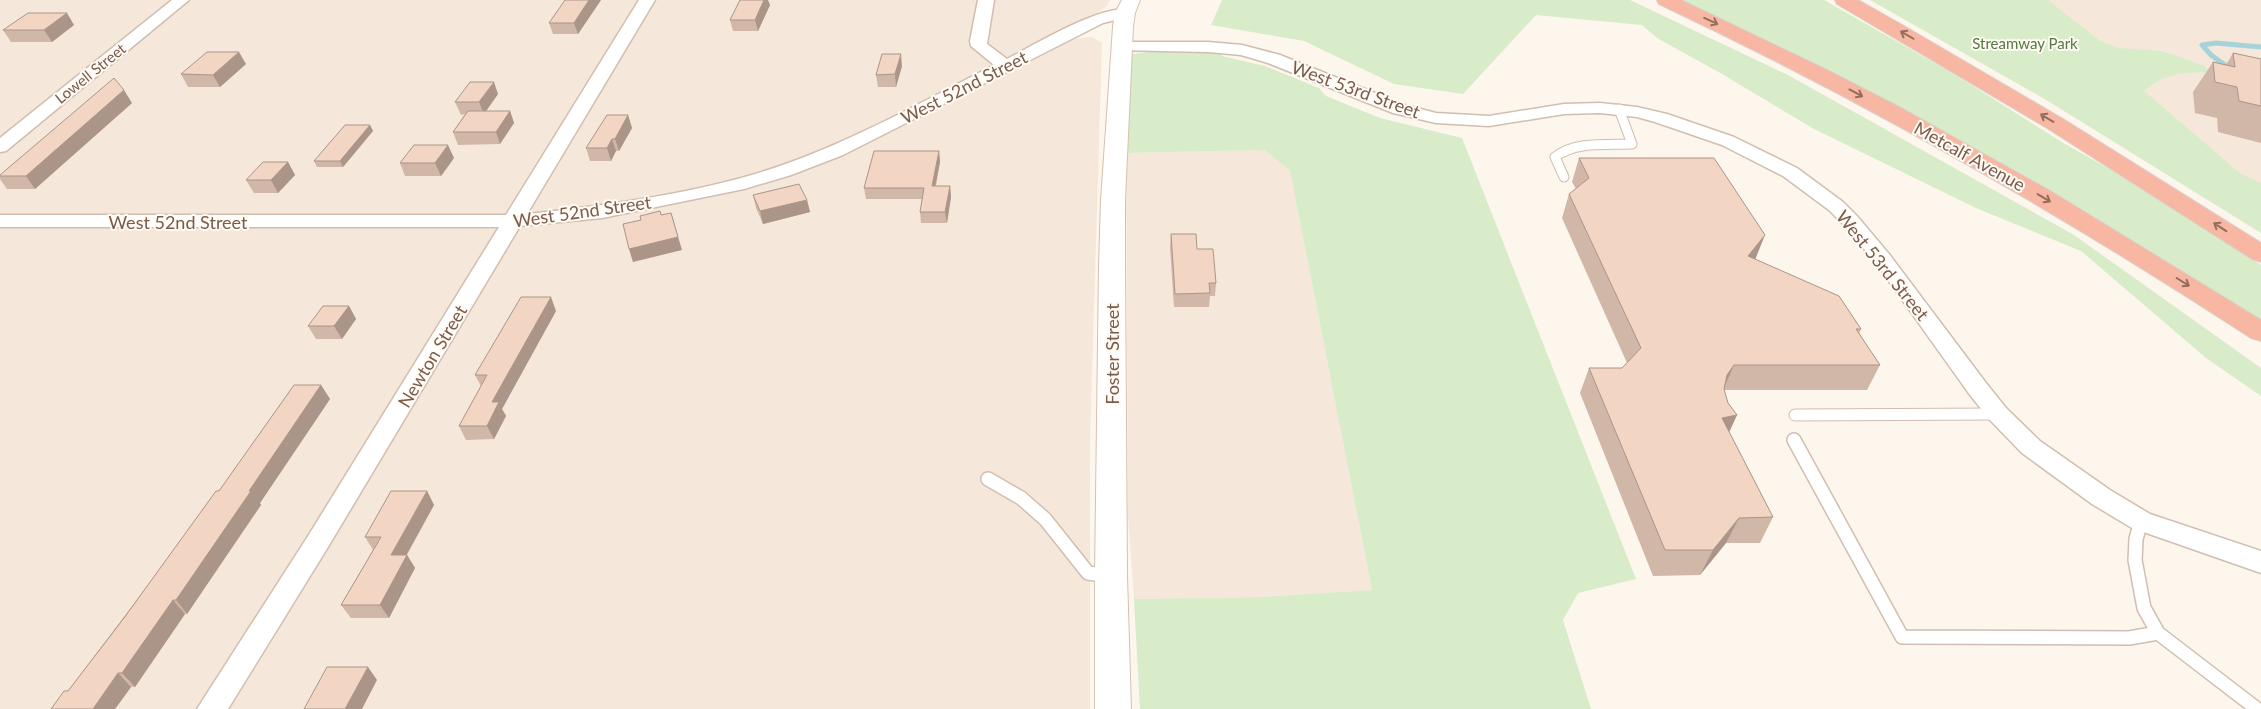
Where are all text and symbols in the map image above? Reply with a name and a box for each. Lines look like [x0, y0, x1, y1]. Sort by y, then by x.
one-way arrow [1703, 16, 1718, 26]
one-way arrow [1901, 30, 1915, 40]
park label: Streamway Park [1972, 34, 2078, 52]
street label: Lowell Street [51, 39, 129, 107]
street label: West 52nd Street [897, 45, 1031, 128]
street label: West 53rd Street [1289, 56, 1424, 123]
one-way arrow [1848, 89, 1863, 98]
one-way arrow [2041, 112, 2055, 122]
street label: Metcalf Avenue [1911, 116, 2029, 196]
street label: West 52nd Street [512, 190, 653, 232]
one-way arrow [2036, 193, 2050, 203]
street label: West 53rd Street [1832, 206, 1934, 325]
street label: West 52nd Street [109, 211, 248, 233]
one-way arrow [2214, 222, 2228, 232]
one-way arrow [2175, 278, 2189, 288]
street label: Newton Street [393, 300, 471, 411]
street label: Foster Street [1101, 303, 1123, 405]

